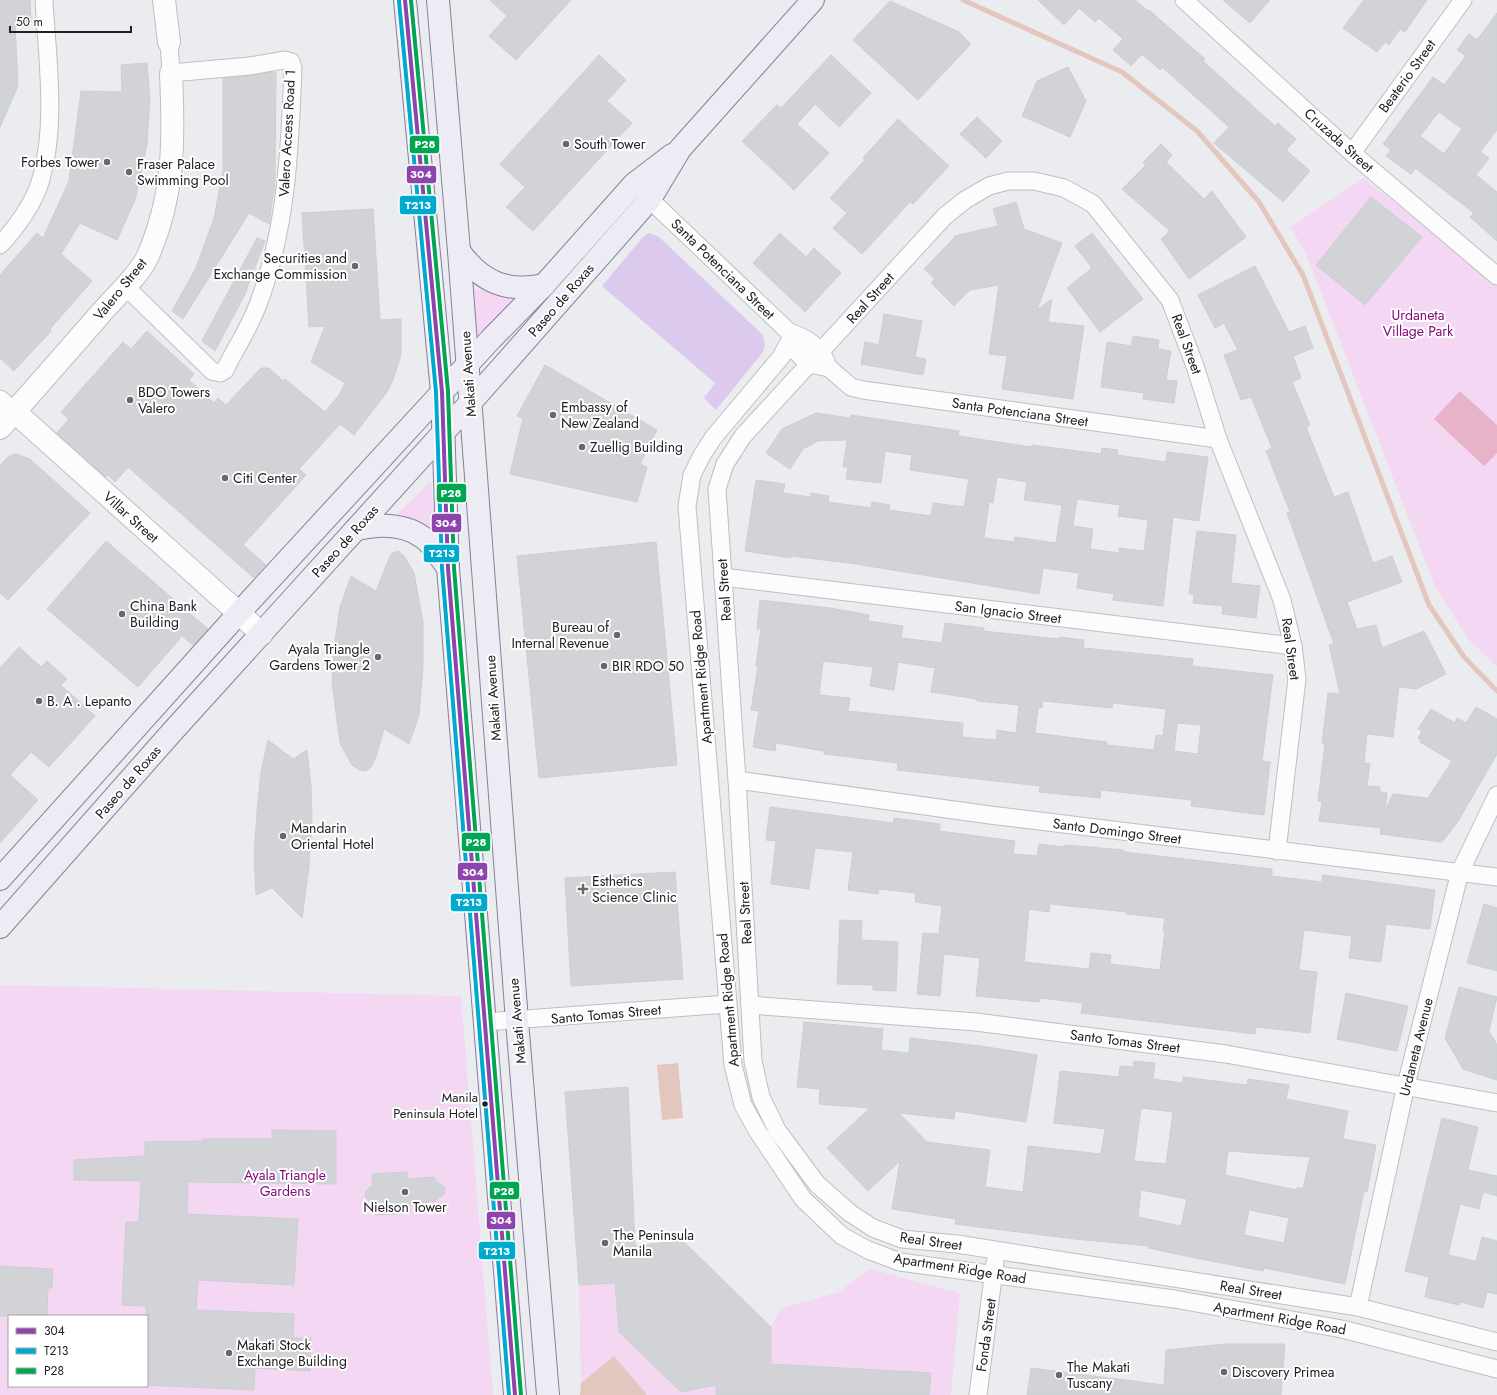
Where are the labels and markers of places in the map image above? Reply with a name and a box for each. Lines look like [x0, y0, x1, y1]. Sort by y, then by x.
place label: South Tower [574, 134, 646, 154]
marker: South Tower [561, 139, 571, 149]
place label: Forbes Tower [21, 152, 99, 172]
place label: Fraser Palace Swimming Pool [137, 154, 229, 190]
marker: Forbes Tower [102, 157, 112, 167]
marker: Fraser Palace Swimming Pool [124, 167, 134, 177]
place label: Securities and Exchange Commission [213, 248, 347, 284]
marker: Securities and Exchange Commission [350, 261, 360, 271]
place label: BDO Towers Valero [138, 382, 210, 418]
marker: BDO Towers Valero [125, 395, 135, 405]
place label: Embassy of New Zealand [561, 397, 639, 433]
marker: Embassy of New Zealand [548, 410, 558, 420]
place label: Zuellig Building [590, 437, 683, 457]
marker: Zuellig Building [577, 442, 587, 452]
place label: Citi Center [233, 468, 297, 488]
marker: Citi Center [220, 473, 230, 483]
place label: China Bank Building [130, 596, 198, 632]
marker: China Bank Building [117, 609, 127, 619]
place label: Bureau of Internal Revenue [511, 617, 610, 653]
marker: Bureau of Internal Revenue [612, 630, 622, 640]
place label: Ayala Triangle Gardens Tower 2 [269, 639, 370, 675]
marker: Ayala Triangle Gardens Tower 2 [373, 652, 383, 662]
place label: BIR RDO 50 [612, 656, 684, 676]
marker: BIR RDO 50 [599, 661, 609, 671]
place label: B. A . Lepanto [47, 691, 132, 711]
marker: B. A . Lepanto [34, 696, 44, 706]
place label: Mandarin Oriental Hotel [291, 818, 374, 854]
marker: Mandarin Oriental Hotel [278, 831, 288, 841]
place label: Esthetics Science Clinic [592, 871, 677, 907]
marker: Esthetics Science Clinic [577, 883, 589, 895]
place label: Manila Peninsula Hotel [393, 1088, 478, 1123]
marker: Manila Peninsula Hotel [480, 1099, 490, 1109]
marker: Nielson Tower [400, 1187, 410, 1197]
place label: Nielson Tower [363, 1197, 447, 1217]
place label: The Peninsula Manila [613, 1225, 694, 1261]
marker: The Peninsula Manila [600, 1238, 610, 1248]
place label: Makati Stock Exchange Building [237, 1335, 347, 1371]
marker: Makati Stock Exchange Building [224, 1348, 234, 1358]
place label: The Makati Tuscany [1067, 1357, 1130, 1393]
place label: Discovery Primea [1232, 1362, 1334, 1382]
marker: Discovery Primea [1219, 1367, 1229, 1377]
marker: The Makati Tuscany [1054, 1370, 1064, 1380]

